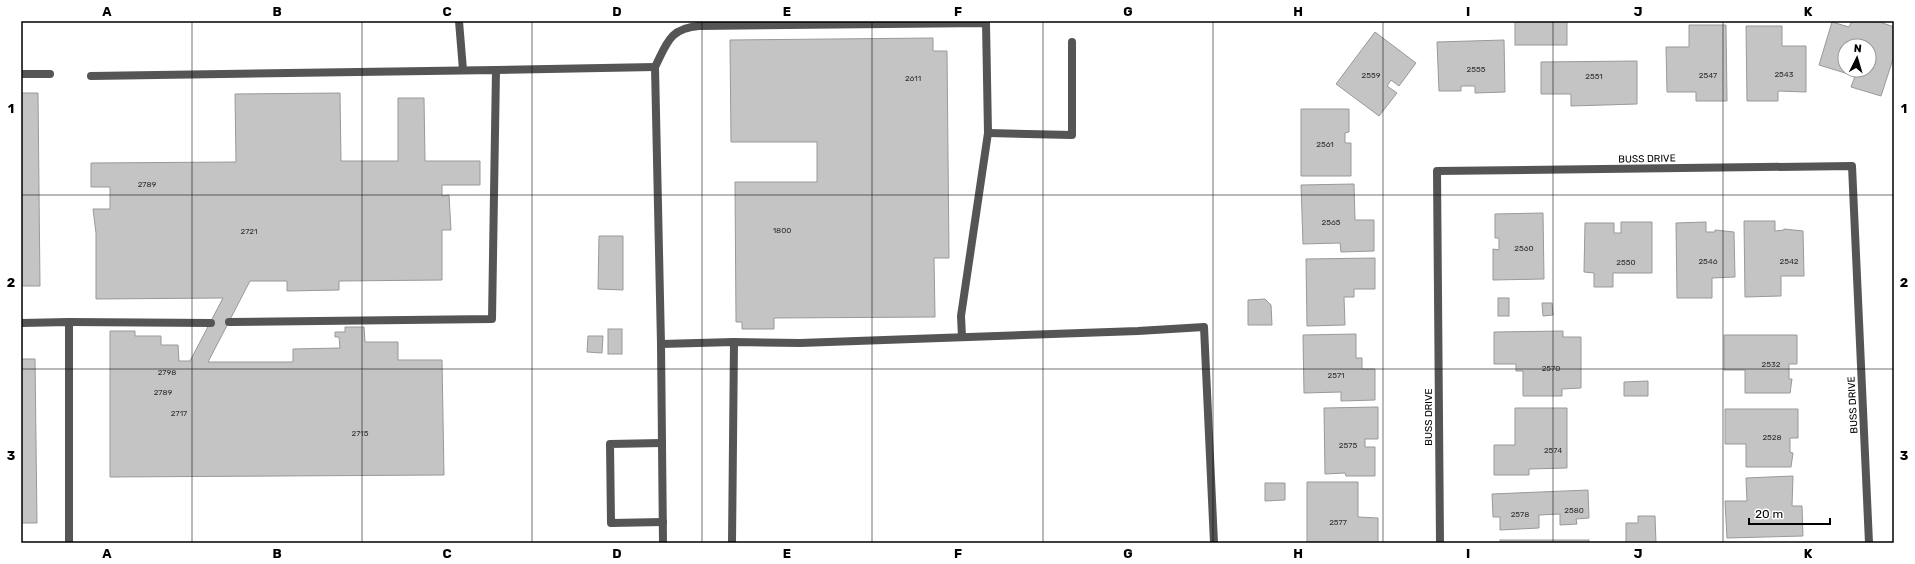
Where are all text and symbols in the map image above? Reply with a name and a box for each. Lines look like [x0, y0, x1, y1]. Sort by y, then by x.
text: A [102, 4, 112, 19]
text: B [272, 4, 282, 19]
text: C [442, 4, 452, 19]
text: D [612, 4, 622, 19]
text: E [783, 4, 791, 19]
text: F [954, 4, 962, 19]
text: G [1123, 4, 1133, 19]
text: H [1293, 4, 1303, 19]
text: I [1466, 4, 1470, 19]
text: J [1634, 4, 1642, 19]
text: K [1804, 4, 1813, 19]
north arrow [1837, 38, 1877, 78]
text: N [1853, 42, 1862, 55]
house number: 2555 [1467, 65, 1486, 74]
house number: 2543 [1774, 70, 1794, 79]
house number: 2559 [1362, 71, 1381, 80]
house number: 2547 [1699, 71, 1717, 80]
house number: 2551 [1585, 72, 1603, 81]
house number: 2611 [905, 74, 921, 83]
text: 1 [8, 101, 14, 116]
text: 1 [1901, 101, 1907, 116]
house number: 2561 [1316, 140, 1334, 149]
street label: BUSS DRIVE [1618, 153, 1676, 165]
house number: 2789 [138, 180, 157, 189]
house number: 2565 [1321, 218, 1341, 227]
house number: 1800 [773, 226, 791, 235]
house number: 2721 [241, 227, 257, 236]
house number: 2560 [1514, 244, 1534, 253]
house number: 2546 [1698, 257, 1718, 266]
house number: 2542 [1779, 257, 1799, 266]
house number: 2550 [1616, 258, 1636, 267]
text: 2 [7, 275, 15, 290]
text: 2 [1900, 275, 1908, 290]
house number: 2532 [1762, 360, 1781, 369]
house number: 2570 [1542, 364, 1560, 373]
house number: 2798 [158, 368, 176, 377]
house number: 2571 [1328, 371, 1344, 380]
street label: BUSS DRIVE [1846, 376, 1860, 434]
house number: 2789 [154, 388, 173, 397]
street label: BUSS DRIVE [1423, 388, 1435, 446]
house number: 2717 [171, 409, 187, 418]
house number: 2715 [352, 429, 369, 438]
house number: 2528 [1762, 433, 1782, 442]
house number: 2575 [1339, 441, 1357, 450]
house number: 2574 [1544, 446, 1562, 455]
text: 3 [7, 448, 16, 463]
text: 3 [1900, 448, 1909, 463]
scale bar [1749, 500, 1830, 526]
house number: 2580 [1564, 506, 1584, 515]
text: 20 m [1755, 507, 1783, 521]
house number: 2578 [1511, 510, 1529, 519]
house number: 2577 [1329, 518, 1347, 527]
text: A [102, 546, 112, 561]
text: B [272, 546, 282, 561]
text: C [442, 546, 452, 561]
text: D [612, 546, 622, 561]
text: E [783, 546, 791, 561]
text: F [954, 546, 962, 561]
text: G [1123, 546, 1133, 561]
text: H [1293, 546, 1303, 561]
text: I [1466, 546, 1470, 561]
text: J [1634, 546, 1642, 561]
text: K [1804, 546, 1813, 561]

